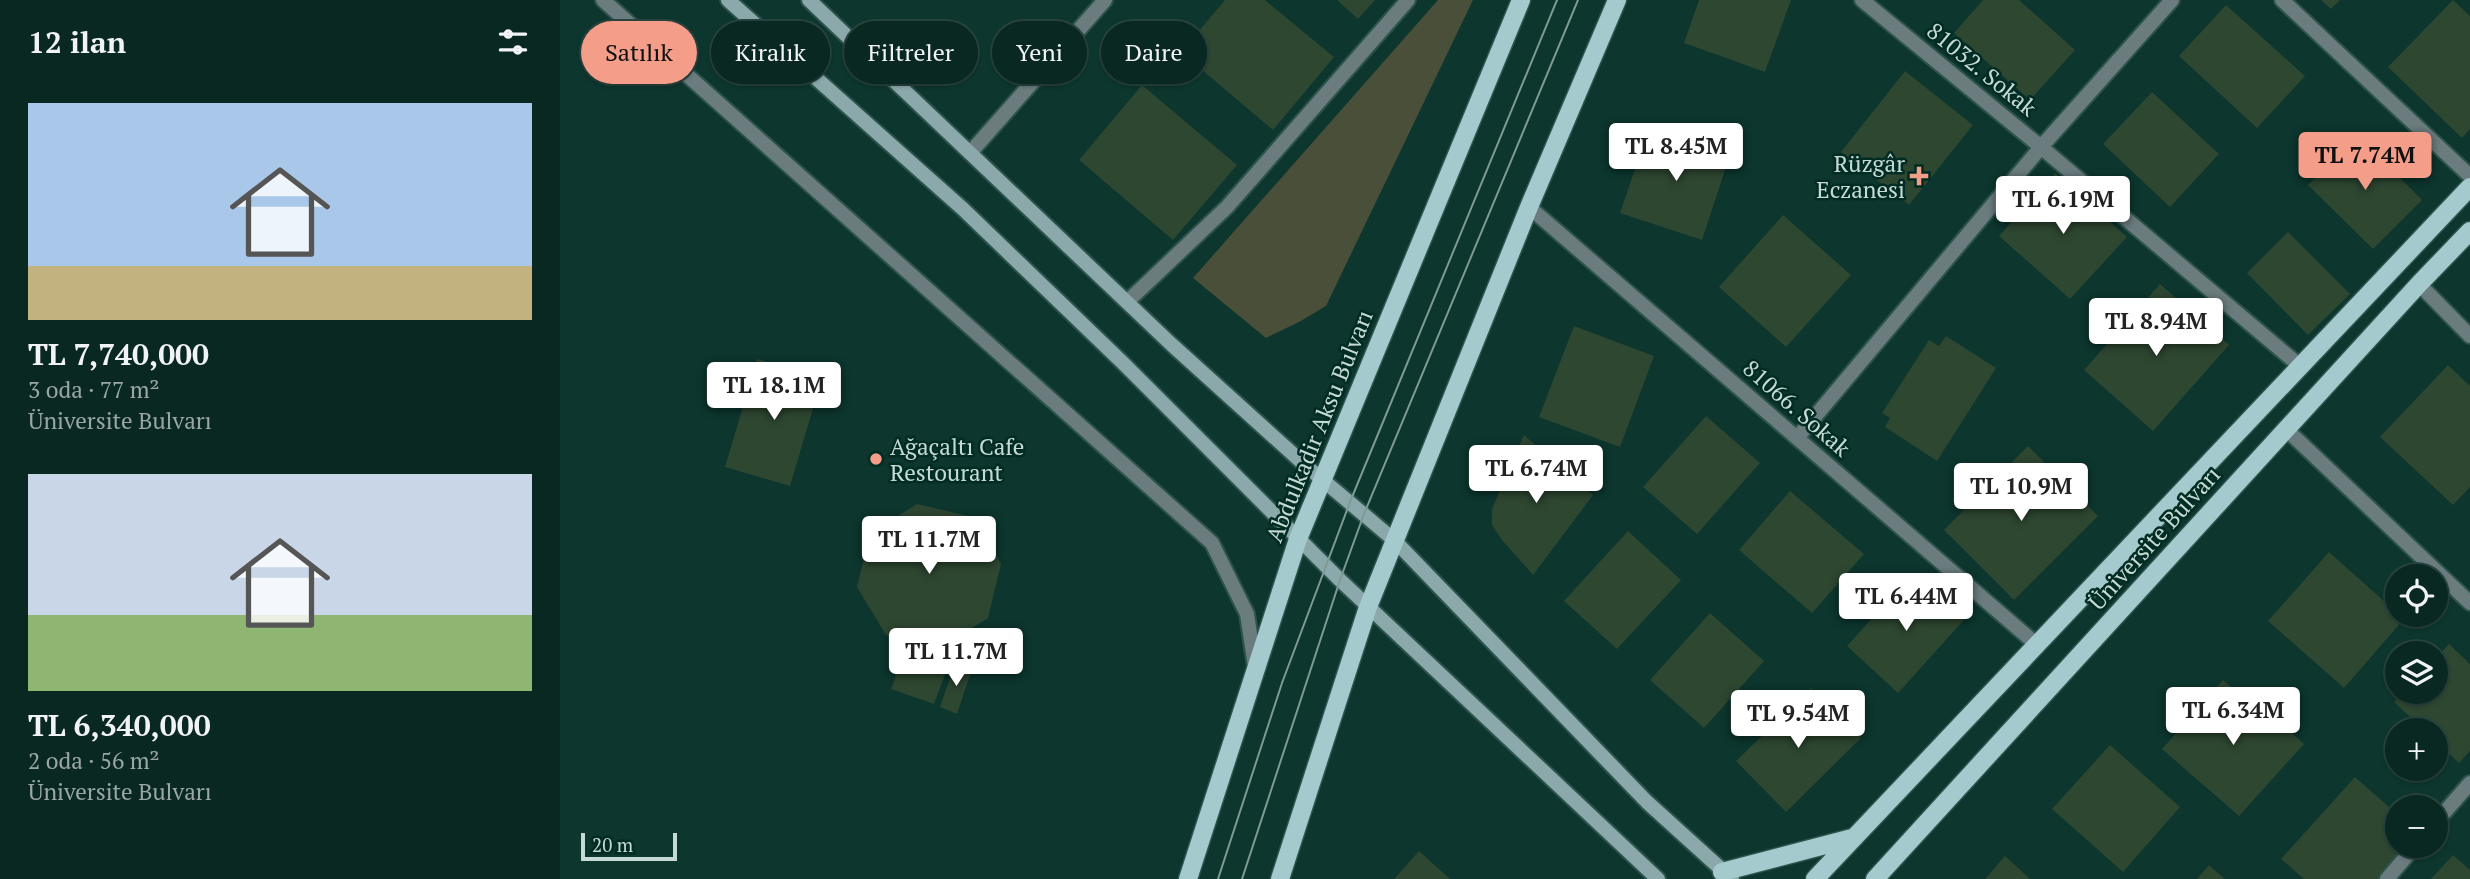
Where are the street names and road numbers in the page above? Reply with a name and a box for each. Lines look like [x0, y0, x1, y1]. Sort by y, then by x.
street label: 81032. Sokak [1921, 15, 2043, 123]
street label: Abdulkadir Aksu Bulvarı [1258, 305, 1380, 547]
street label: 81066. Sokak [1737, 353, 1857, 463]
street label: Üniversite Bulvarı [2081, 459, 2227, 617]

